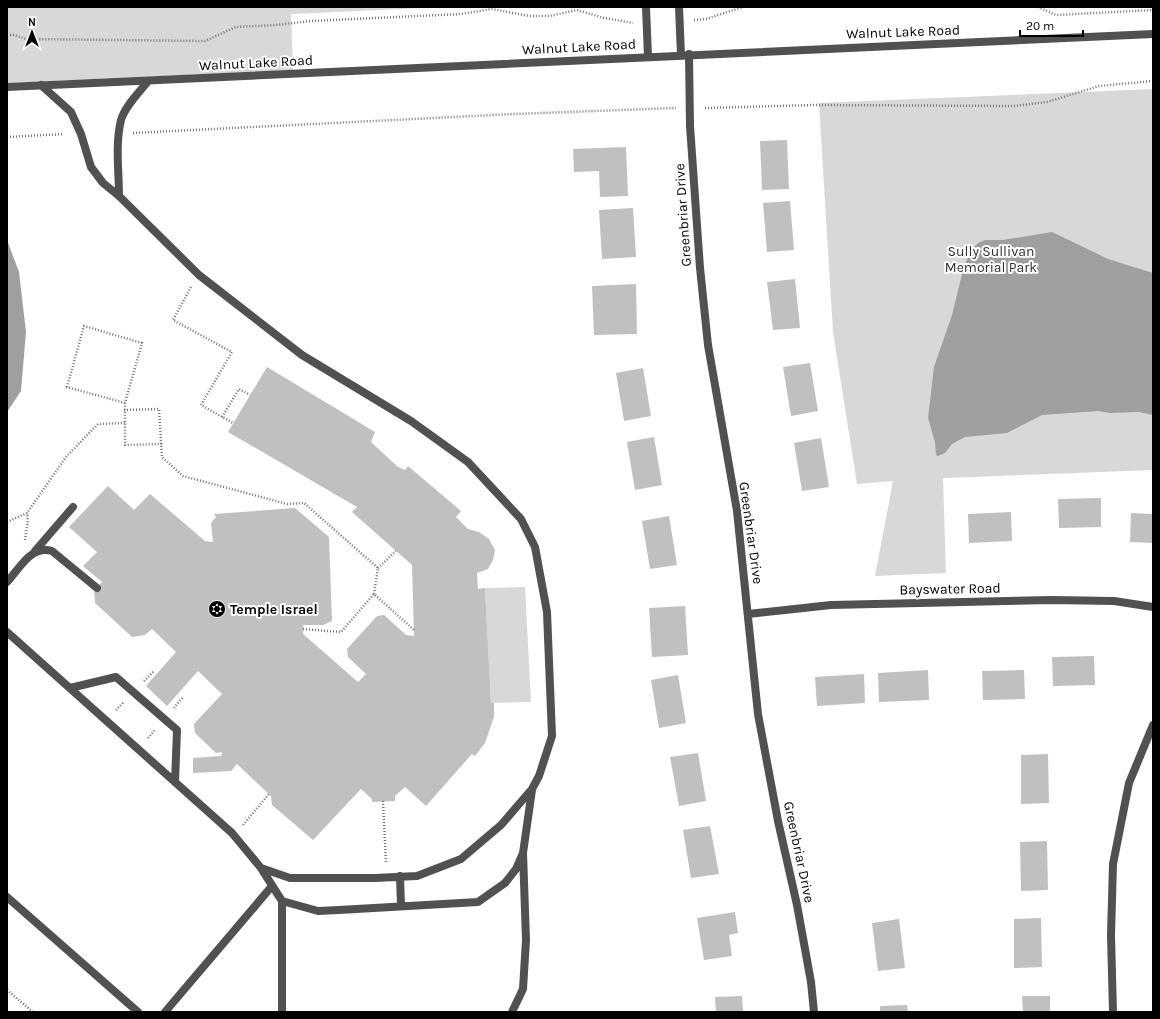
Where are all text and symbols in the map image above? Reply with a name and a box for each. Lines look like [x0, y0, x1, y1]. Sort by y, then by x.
north arrow [12, 12, 52, 52]
scale bar [1020, 12, 1083, 38]
text: N [28, 16, 36, 29]
text: 20 m [1026, 19, 1054, 33]
street label: Walnut Lake Road [846, 22, 960, 42]
street label: Walnut Lake Road [522, 36, 636, 58]
street label: Walnut Lake Road [199, 52, 313, 74]
street label: Greenbriar Drive [671, 163, 695, 267]
park label: Sully Sullivan Memorial Park [945, 243, 1037, 276]
street label: Greenbriar Drive [735, 481, 767, 585]
street label: Bayswater Road [899, 580, 1001, 598]
synagogue icon: Temple Israel [207, 599, 227, 619]
place label: Temple Israel [230, 601, 318, 618]
street label: Greenbriar Drive [780, 800, 818, 904]

